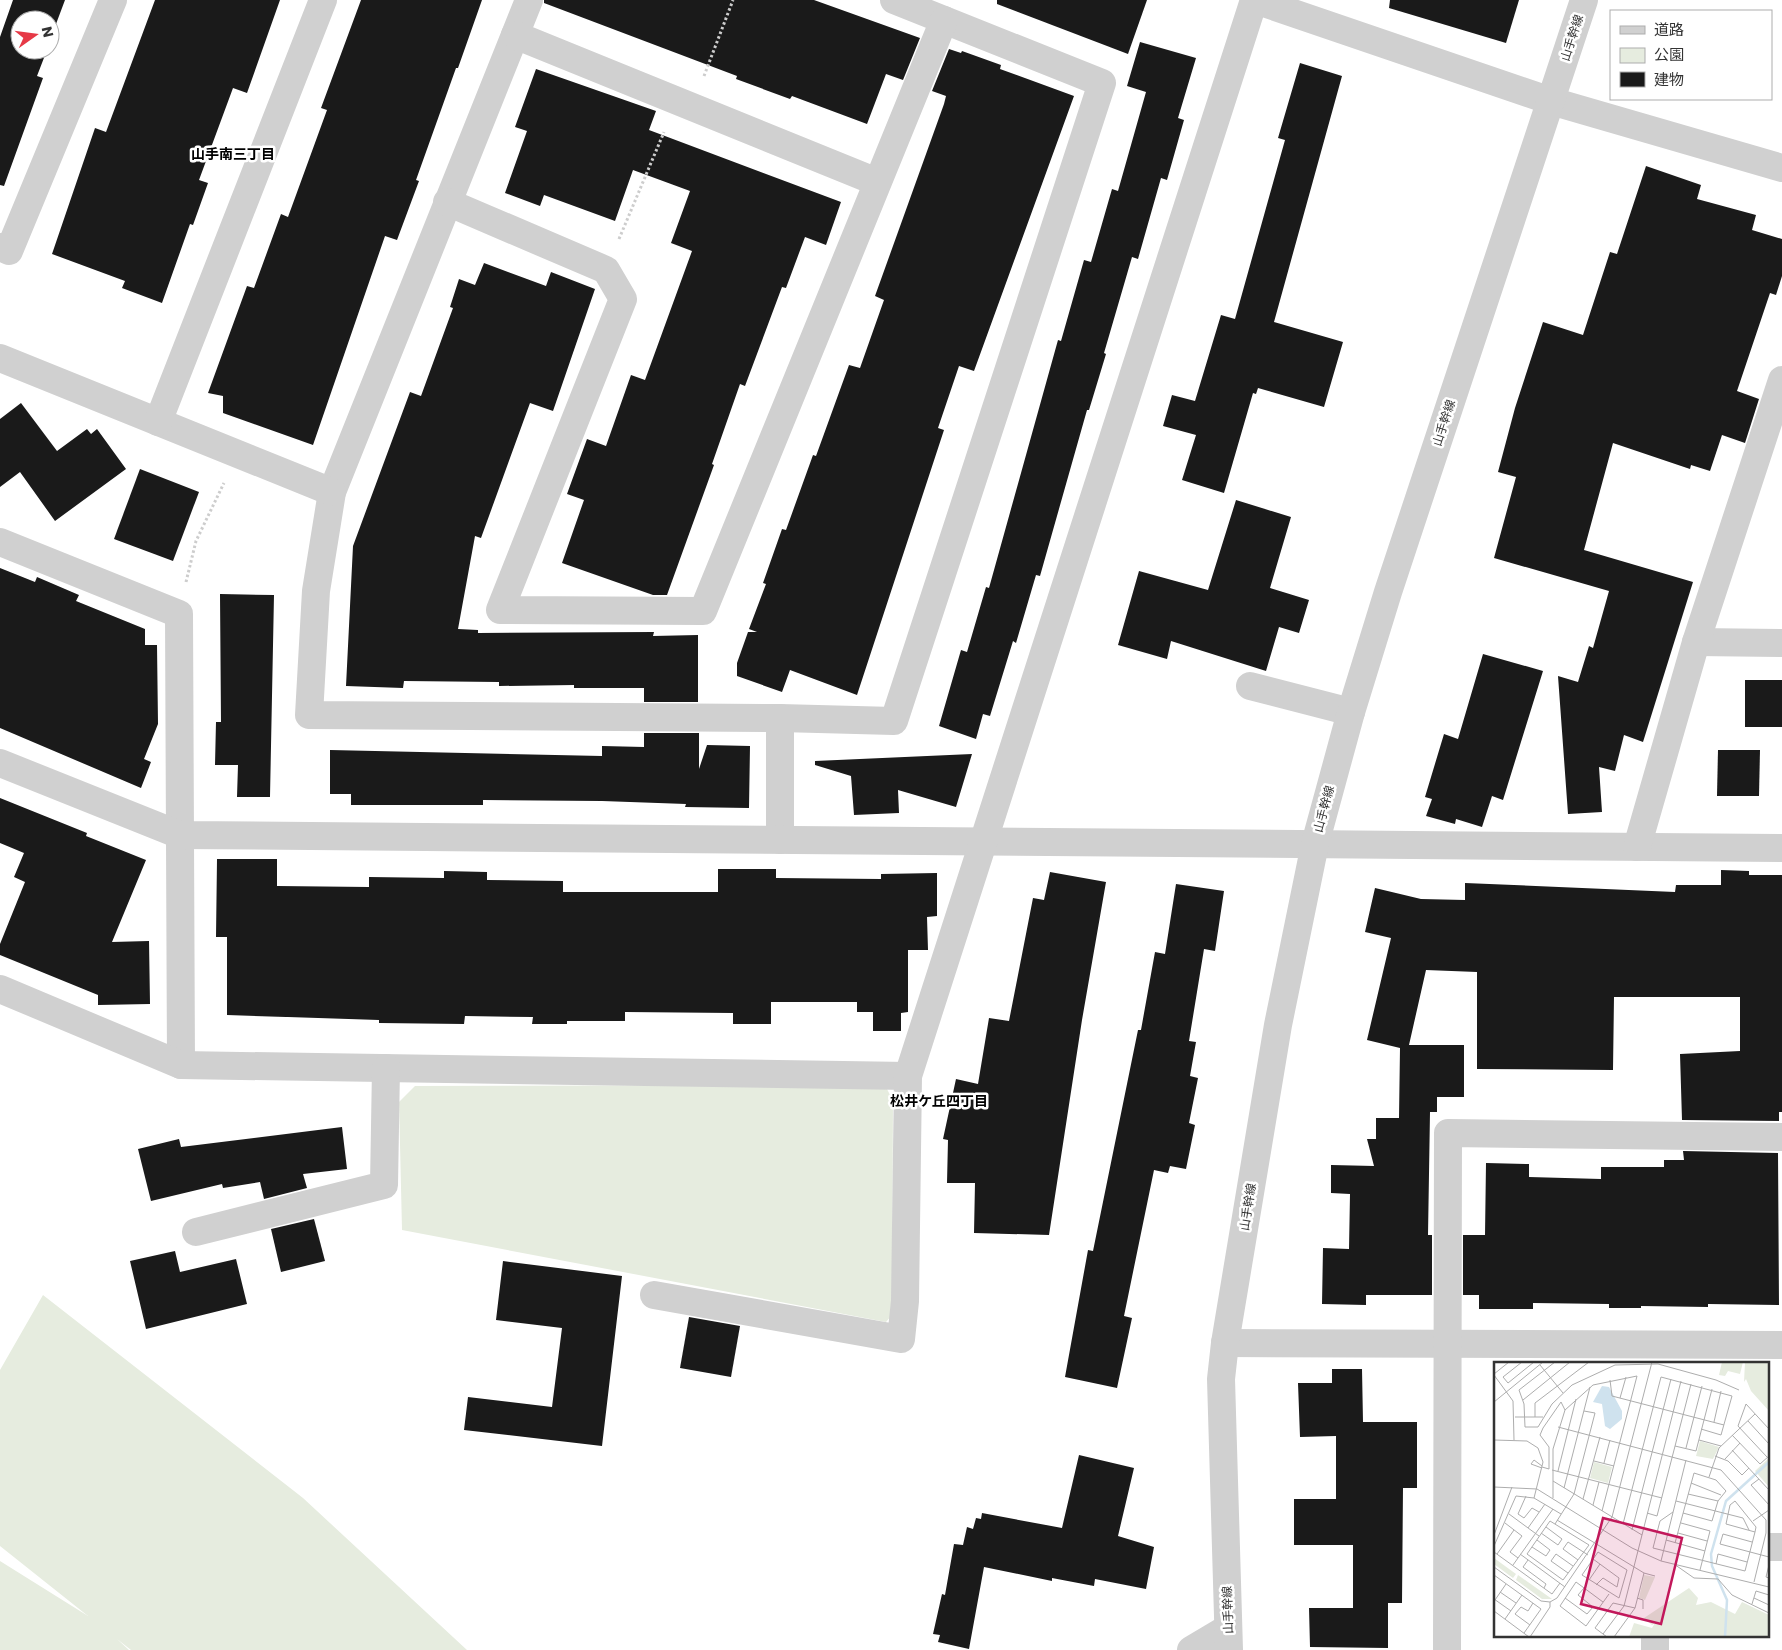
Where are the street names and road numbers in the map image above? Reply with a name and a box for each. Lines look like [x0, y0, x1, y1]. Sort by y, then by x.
street label: 山手幹線 [1556, 12, 1587, 63]
street label: 山手幹線 [1428, 397, 1459, 448]
street label: 山手幹線 [1309, 783, 1338, 834]
street label: 山手幹線 [1235, 1182, 1260, 1232]
street label: 山手幹線 [1218, 1586, 1237, 1634]

